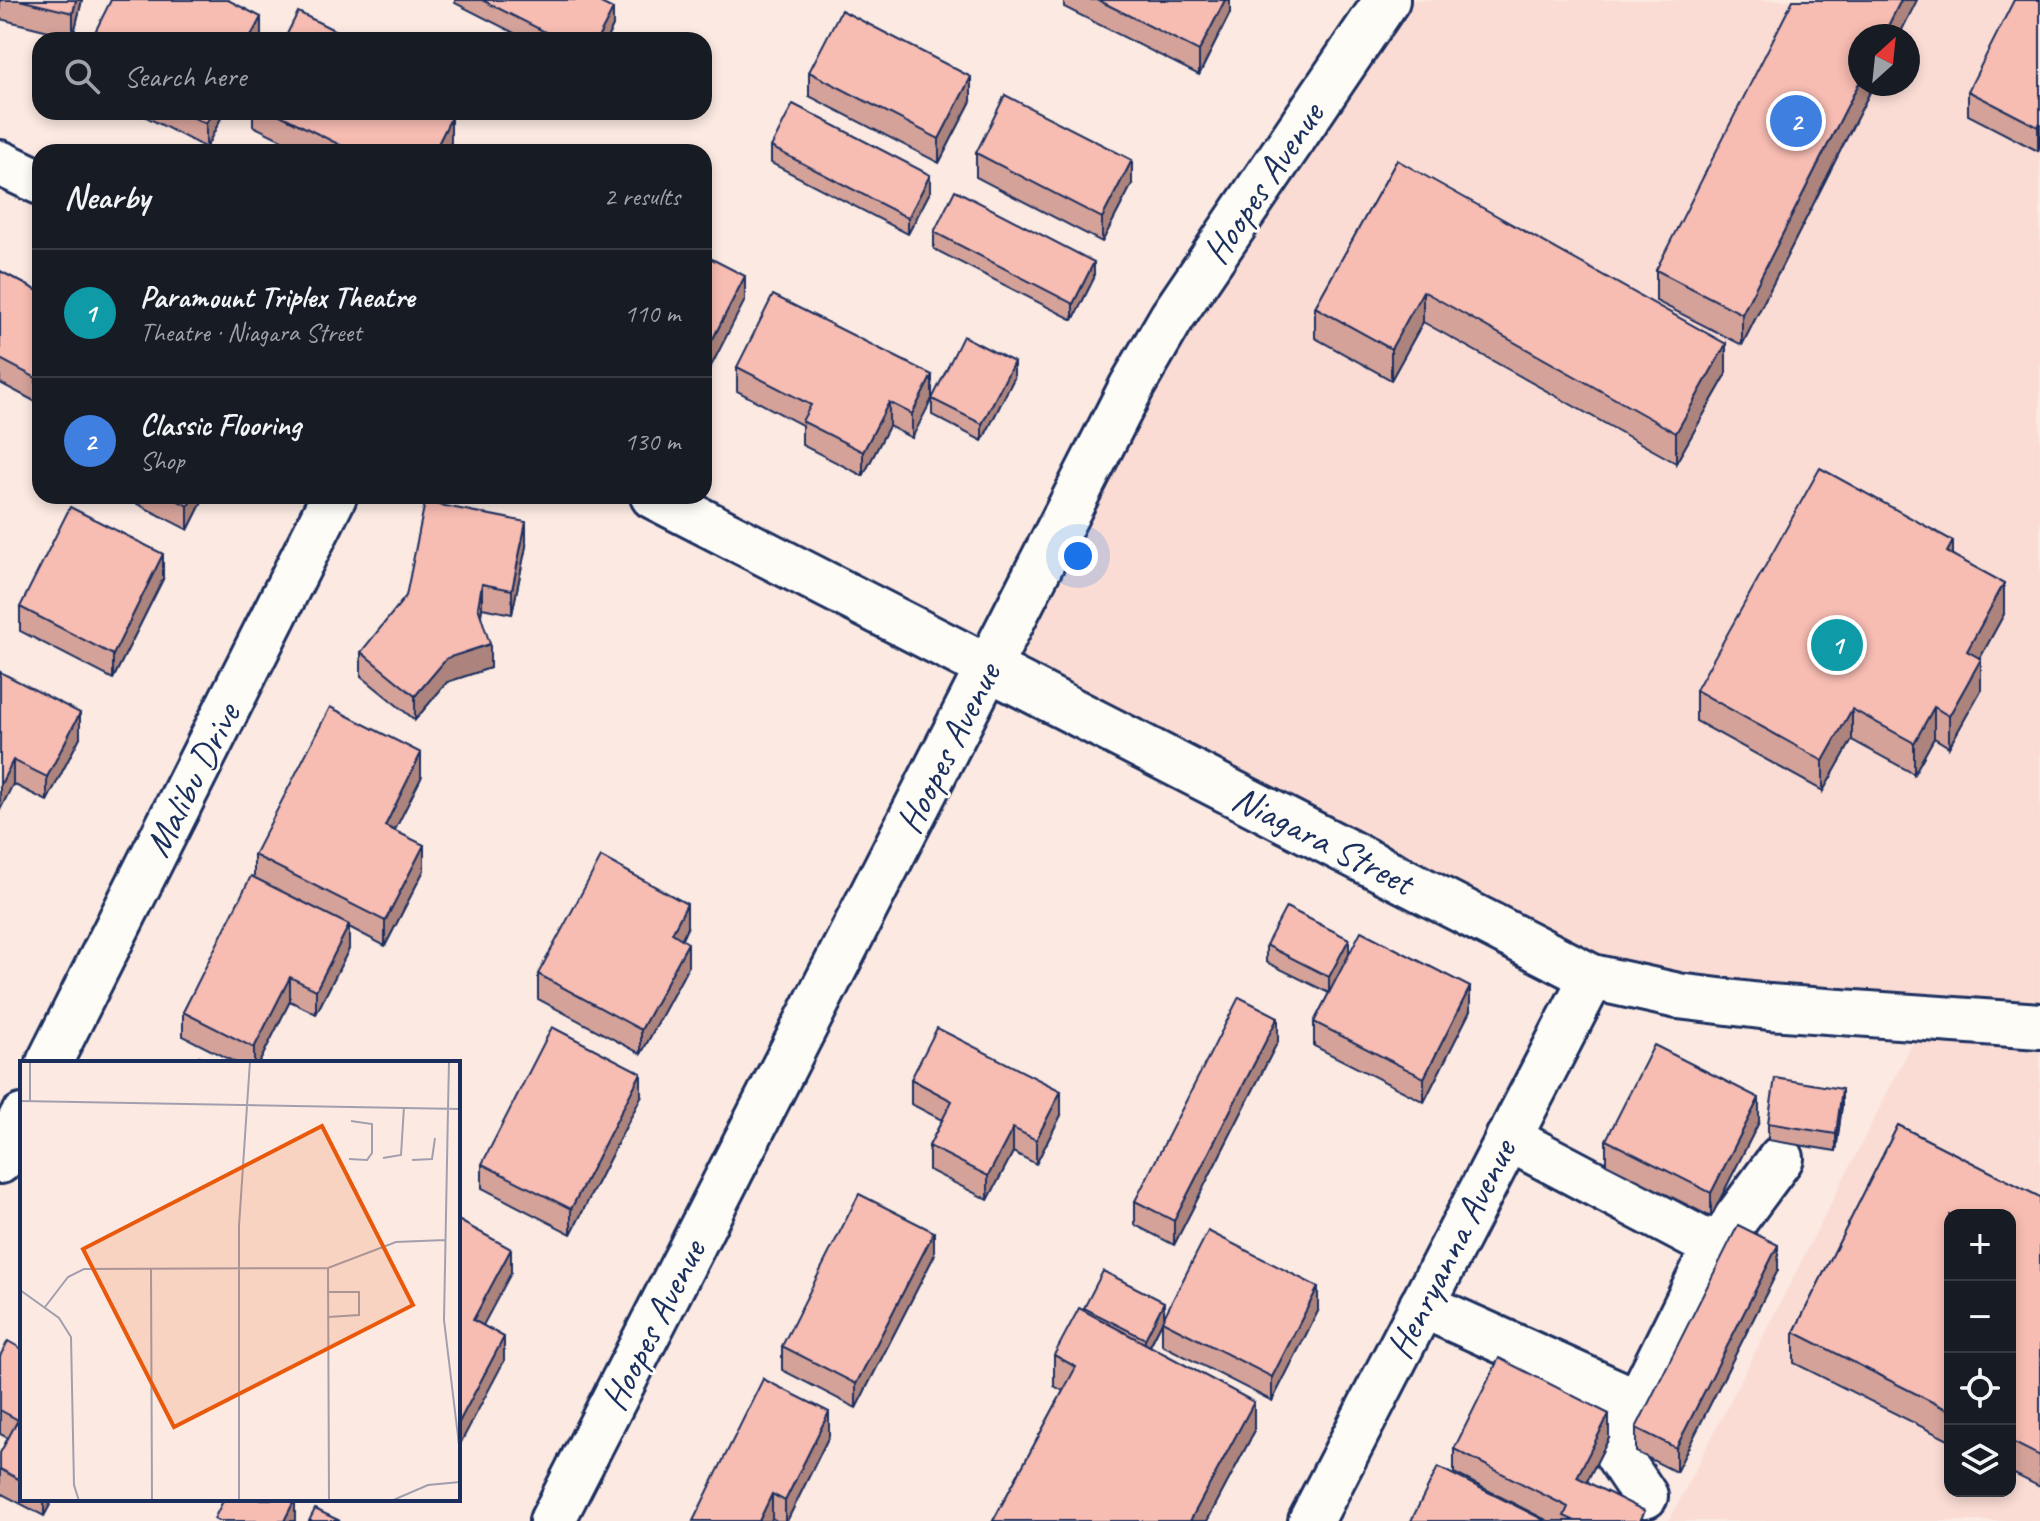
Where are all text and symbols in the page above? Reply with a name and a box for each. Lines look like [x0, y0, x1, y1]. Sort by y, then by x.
north arrow [1848, 24, 1920, 96]
search box [32, 32, 712, 120]
icon: search [60, 54, 104, 98]
text: Search here [124, 57, 246, 95]
street label: Hoopes Avenue [1192, 91, 1336, 273]
pin: 2 [1770, 91, 1822, 151]
text: Nearby [64, 175, 150, 218]
text: 2 results [604, 180, 680, 213]
text: Paramount Triplex Theatre [140, 278, 414, 316]
text: 1 [84, 297, 96, 330]
text: 110 m [624, 297, 680, 330]
text: Theatre · Niagara Street [140, 316, 362, 349]
text: Classic Flooring [140, 406, 301, 444]
text: 2 [84, 425, 96, 458]
text: 130 m [624, 425, 680, 458]
text: Shop [140, 444, 184, 477]
your location [1058, 536, 1098, 576]
pin: 1 [1811, 615, 1863, 675]
street label: Hoopes Avenue [885, 653, 1012, 841]
street label: Malibu Drive [134, 693, 252, 864]
street label: Niagara Street [1225, 774, 1424, 907]
inset map [20, 1061, 460, 1501]
street label: Henryanna Avenue [1376, 1129, 1527, 1366]
map controls [1944, 1209, 2016, 1497]
button: + [1944, 1209, 2016, 1281]
street label: Hoopes Avenue [590, 1230, 717, 1418]
button: − [1944, 1281, 2016, 1353]
button: locate [1944, 1353, 2016, 1425]
button: layers [1944, 1425, 2016, 1497]

